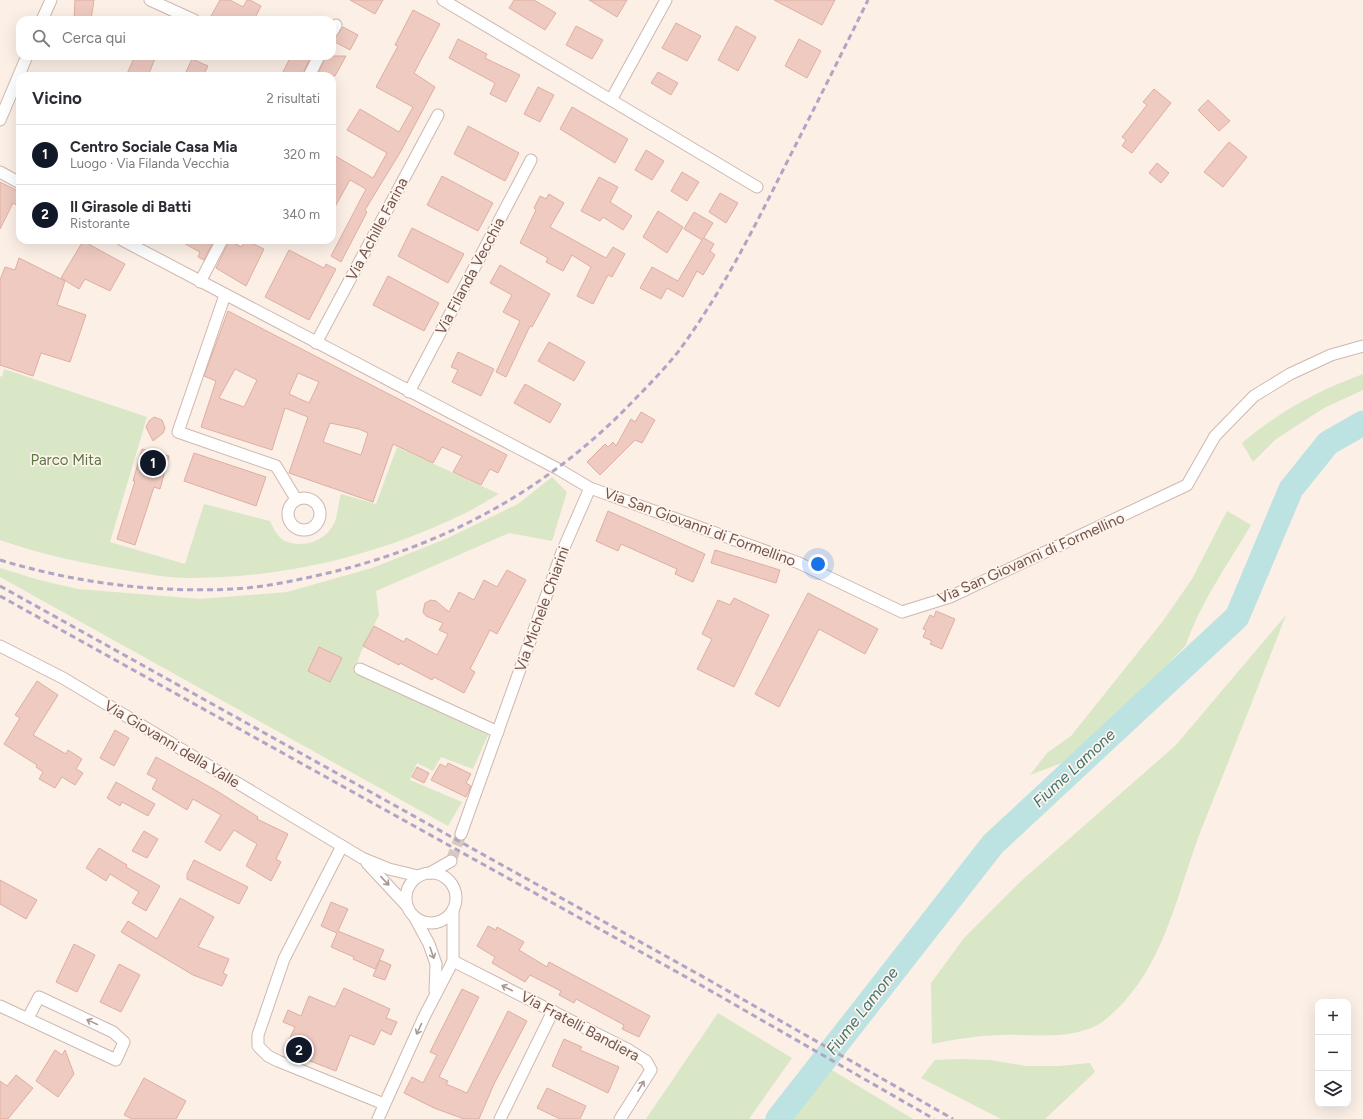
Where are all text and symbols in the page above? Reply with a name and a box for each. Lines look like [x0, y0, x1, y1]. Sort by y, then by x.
search box [16, 16, 336, 60]
icon: search [30, 27, 52, 49]
text: Cerca qui [62, 29, 126, 47]
text: Vicino [32, 88, 82, 108]
text: 2 risultati [266, 91, 320, 106]
text: Centro Sociale Casa Mia [70, 138, 237, 156]
text: 1 [42, 147, 48, 162]
text: 320 m [283, 147, 320, 162]
text: Luogo · Via Filanda Vecchia [70, 156, 229, 171]
street label: Via Achille Farina [342, 174, 412, 284]
text: Il Girasole di Batti [70, 198, 191, 216]
text: 2 [41, 207, 49, 222]
text: 340 m [282, 207, 320, 222]
street label: Via Filanda Vecchia [432, 214, 508, 338]
text: Ristorante [70, 216, 130, 231]
pin: 1 [140, 448, 166, 478]
park label: Parco Mita [30, 451, 102, 469]
street label: Via San Giovanni di Formellino [602, 484, 799, 570]
street label: Via San Giovanni di Formellino [935, 508, 1128, 607]
street label: Via Michele Chiarini [511, 544, 573, 674]
your location [808, 554, 828, 574]
street label: Via Giovanni della Valle [101, 696, 243, 792]
water label: Fiume Lamone [1029, 725, 1119, 811]
one-way arrow [380, 876, 390, 886]
one-way arrow [429, 947, 437, 959]
water label: Fiume Lamone [822, 963, 902, 1059]
one-way arrow [501, 984, 513, 991]
street label: Via Fratelli Bandiera [518, 987, 642, 1065]
map controls [1315, 999, 1351, 1107]
button: + [1315, 999, 1351, 1035]
one-way arrow [86, 1018, 98, 1025]
one-way arrow [415, 1022, 422, 1034]
pin: 2 [286, 1035, 312, 1065]
button: − [1315, 1035, 1351, 1071]
button: layers [1315, 1071, 1351, 1107]
one-way arrow [637, 1081, 645, 1092]

